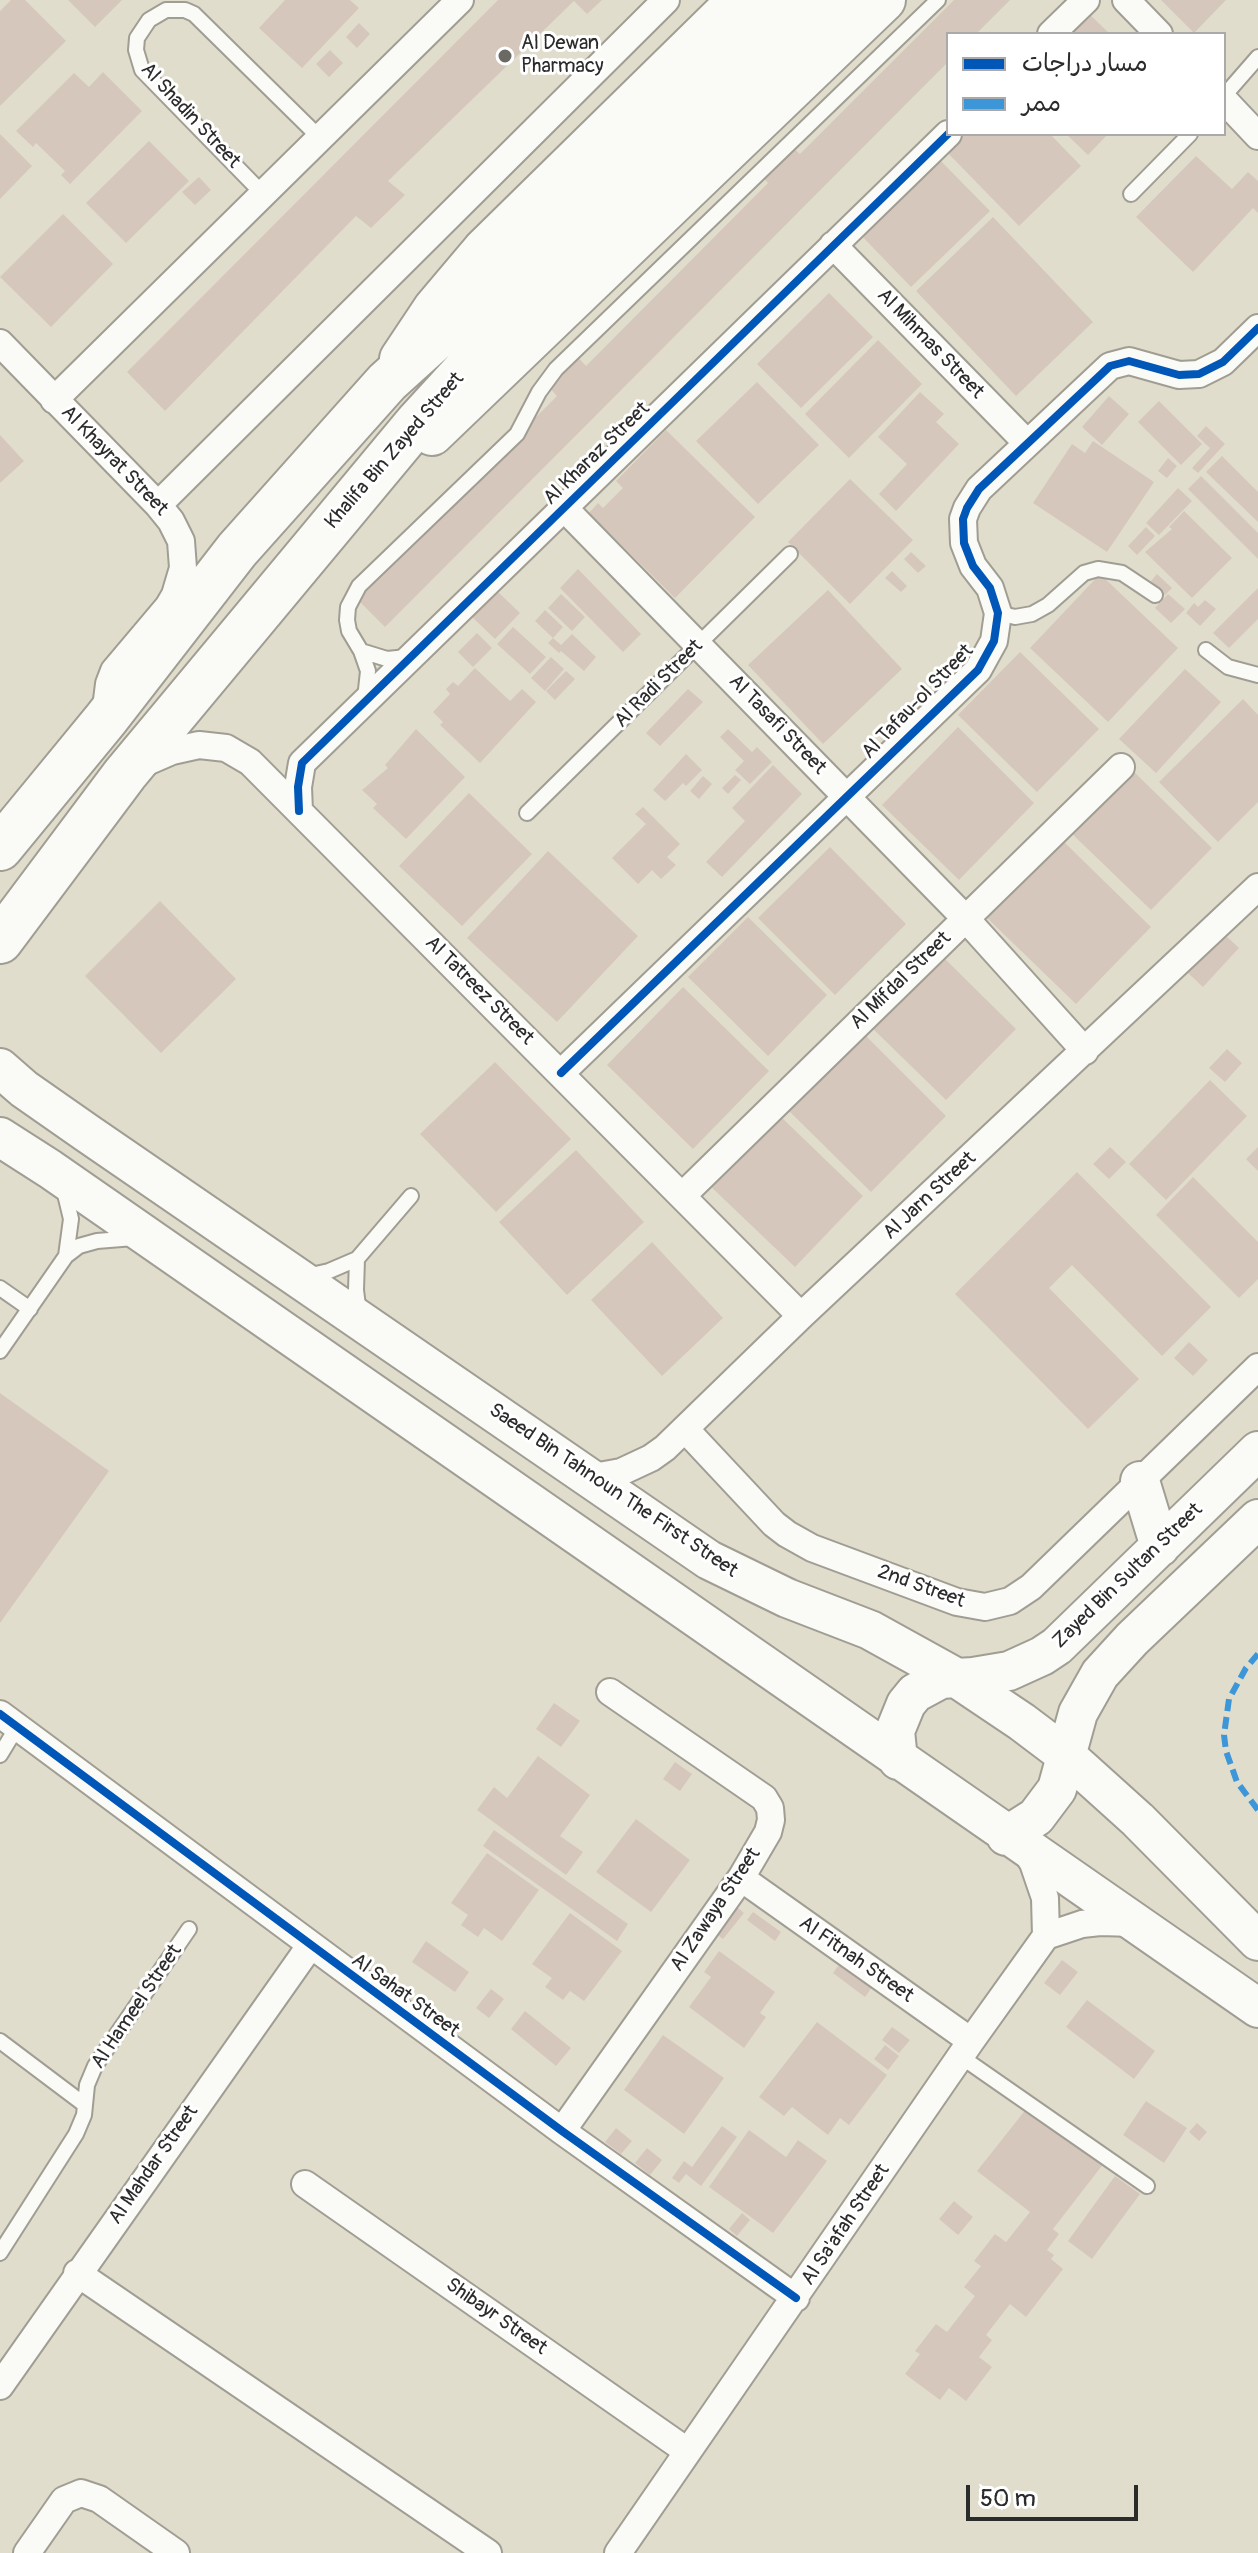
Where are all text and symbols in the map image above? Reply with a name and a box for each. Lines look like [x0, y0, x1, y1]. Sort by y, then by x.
place label: Al Dewan Pharmacy [521, 32, 604, 79]
legend [946, 32, 1226, 136]
marker: Al Dewan Pharmacy [496, 47, 514, 65]
text: مسار دراجات [1022, 49, 1148, 78]
street label: Al Shadin Street [135, 58, 245, 174]
text: ممر [1022, 89, 1061, 118]
street label: Al Mihmas Street [871, 284, 989, 404]
street label: Khalifa Bin Zayed Street [320, 368, 470, 534]
street label: Al Kharaz Street [539, 397, 655, 511]
street label: Al Khayrat Street [55, 401, 173, 521]
street label: Al Radi Street [610, 635, 708, 733]
street label: Al Tafau-ol Street [857, 640, 979, 764]
street label: Al Tasafi Street [723, 670, 831, 780]
street label: Al Mifdal Street [846, 927, 956, 1035]
street label: Al Tatreez Street [420, 932, 538, 1050]
street label: Al Jarn Street [879, 1147, 981, 1245]
street label: Saeed Bin Tahnoun The First Street [484, 1399, 742, 1583]
street label: Zayed Bin Sultan Street [1048, 1498, 1208, 1654]
street label: 2nd Street [874, 1560, 968, 1614]
street label: Al Zawaya Street [666, 1843, 766, 1977]
street label: Al Fitnah Street [794, 1912, 918, 2008]
street label: Al Hameel Street [87, 1940, 187, 2074]
street label: Al Sahat Street [346, 1949, 464, 2043]
street label: Al Mahdar Street [104, 2101, 204, 2229]
street label: Al Sa'afah Street [797, 2160, 895, 2290]
street label: Shibayr Street [441, 2273, 551, 2361]
scale bar [970, 2469, 1142, 2519]
text: 50 m [980, 2484, 1036, 2513]

